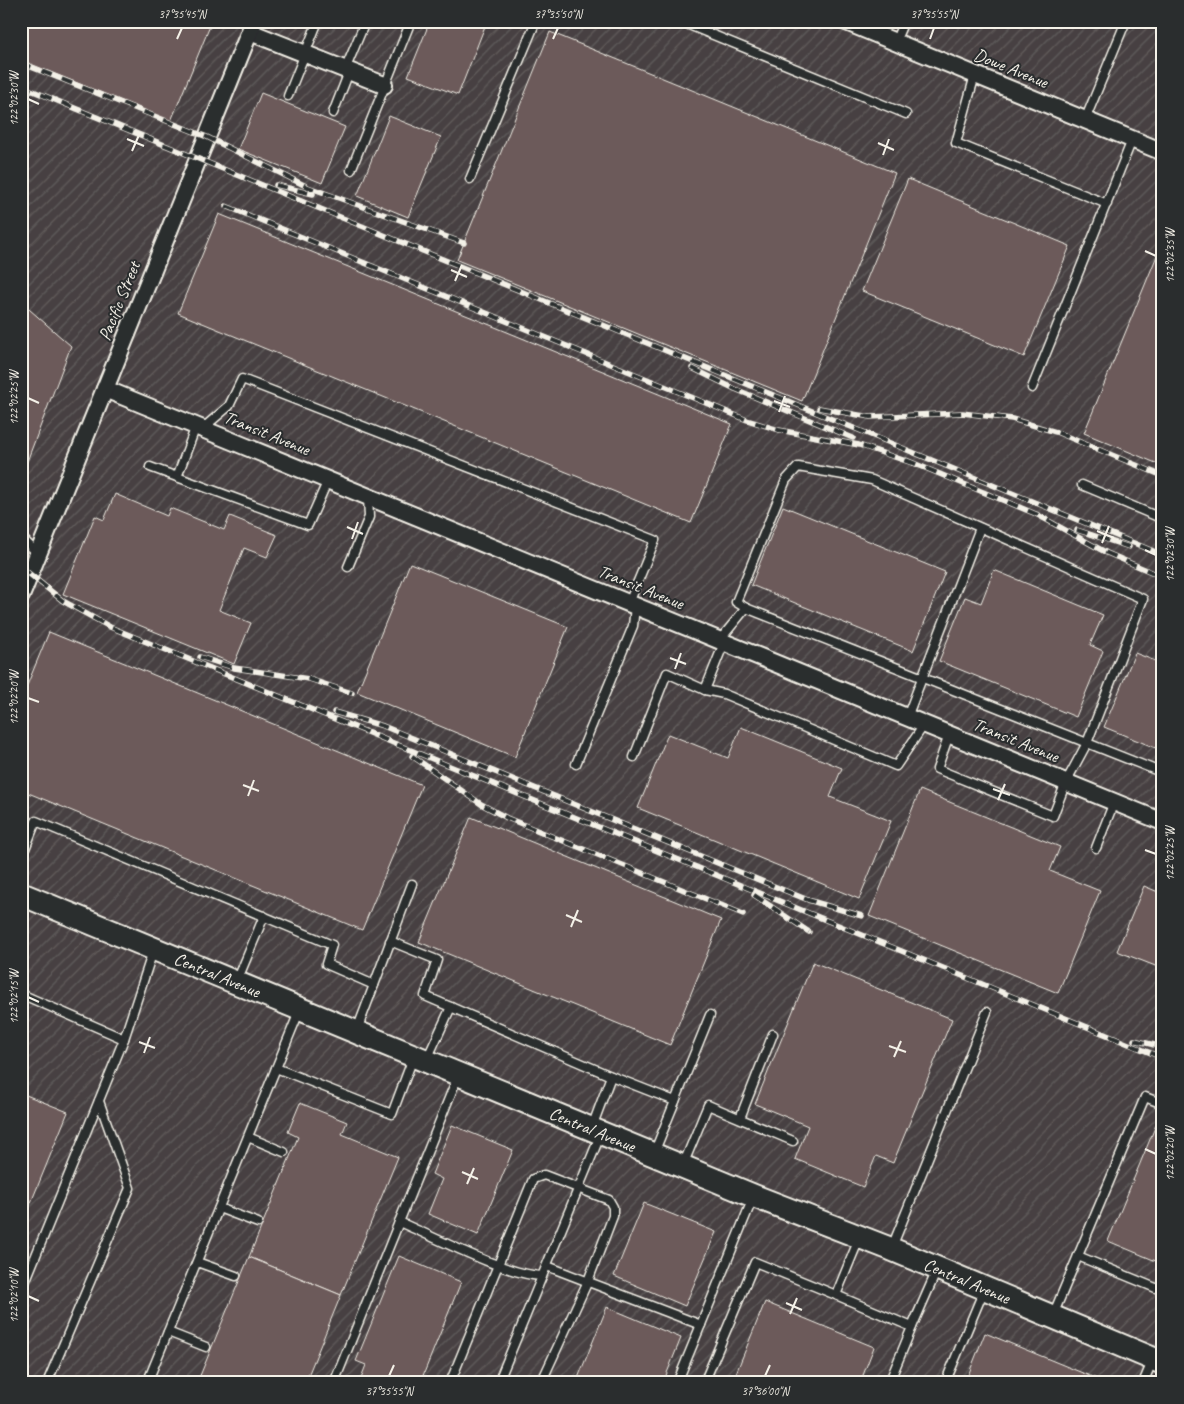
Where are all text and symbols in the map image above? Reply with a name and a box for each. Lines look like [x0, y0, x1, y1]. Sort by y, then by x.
text: 37°35'45"N [158, 6, 207, 22]
text: 37°35'50"N [534, 6, 583, 22]
text: 37°35'55"N [910, 6, 959, 22]
street label: Dowe Avenue [971, 43, 1052, 93]
text: 122°02'30"W [6, 70, 22, 126]
text: 122°02'35"W [1162, 227, 1178, 283]
street label: Pacific Street [93, 256, 146, 344]
text: 122°02'25"W [6, 369, 22, 425]
street label: Transit Avenue [221, 406, 314, 461]
text: 122°02'30"W [1162, 526, 1178, 582]
street label: Transit Avenue [595, 560, 688, 615]
text: 122°02'20"W [6, 669, 22, 725]
street label: Transit Avenue [970, 713, 1063, 768]
text: 122°02'25"W [1162, 825, 1178, 881]
street label: Central Avenue [171, 947, 264, 1003]
text: 122°02'15"W [6, 968, 22, 1024]
street label: Central Avenue [546, 1102, 640, 1157]
text: 122°02'20"W [1162, 1125, 1178, 1181]
street label: Central Avenue [921, 1253, 1014, 1309]
text: 122°02'10"W [6, 1267, 22, 1323]
text: 37°35'55"N [365, 1383, 414, 1399]
text: 37°36'00"N [741, 1383, 790, 1399]

